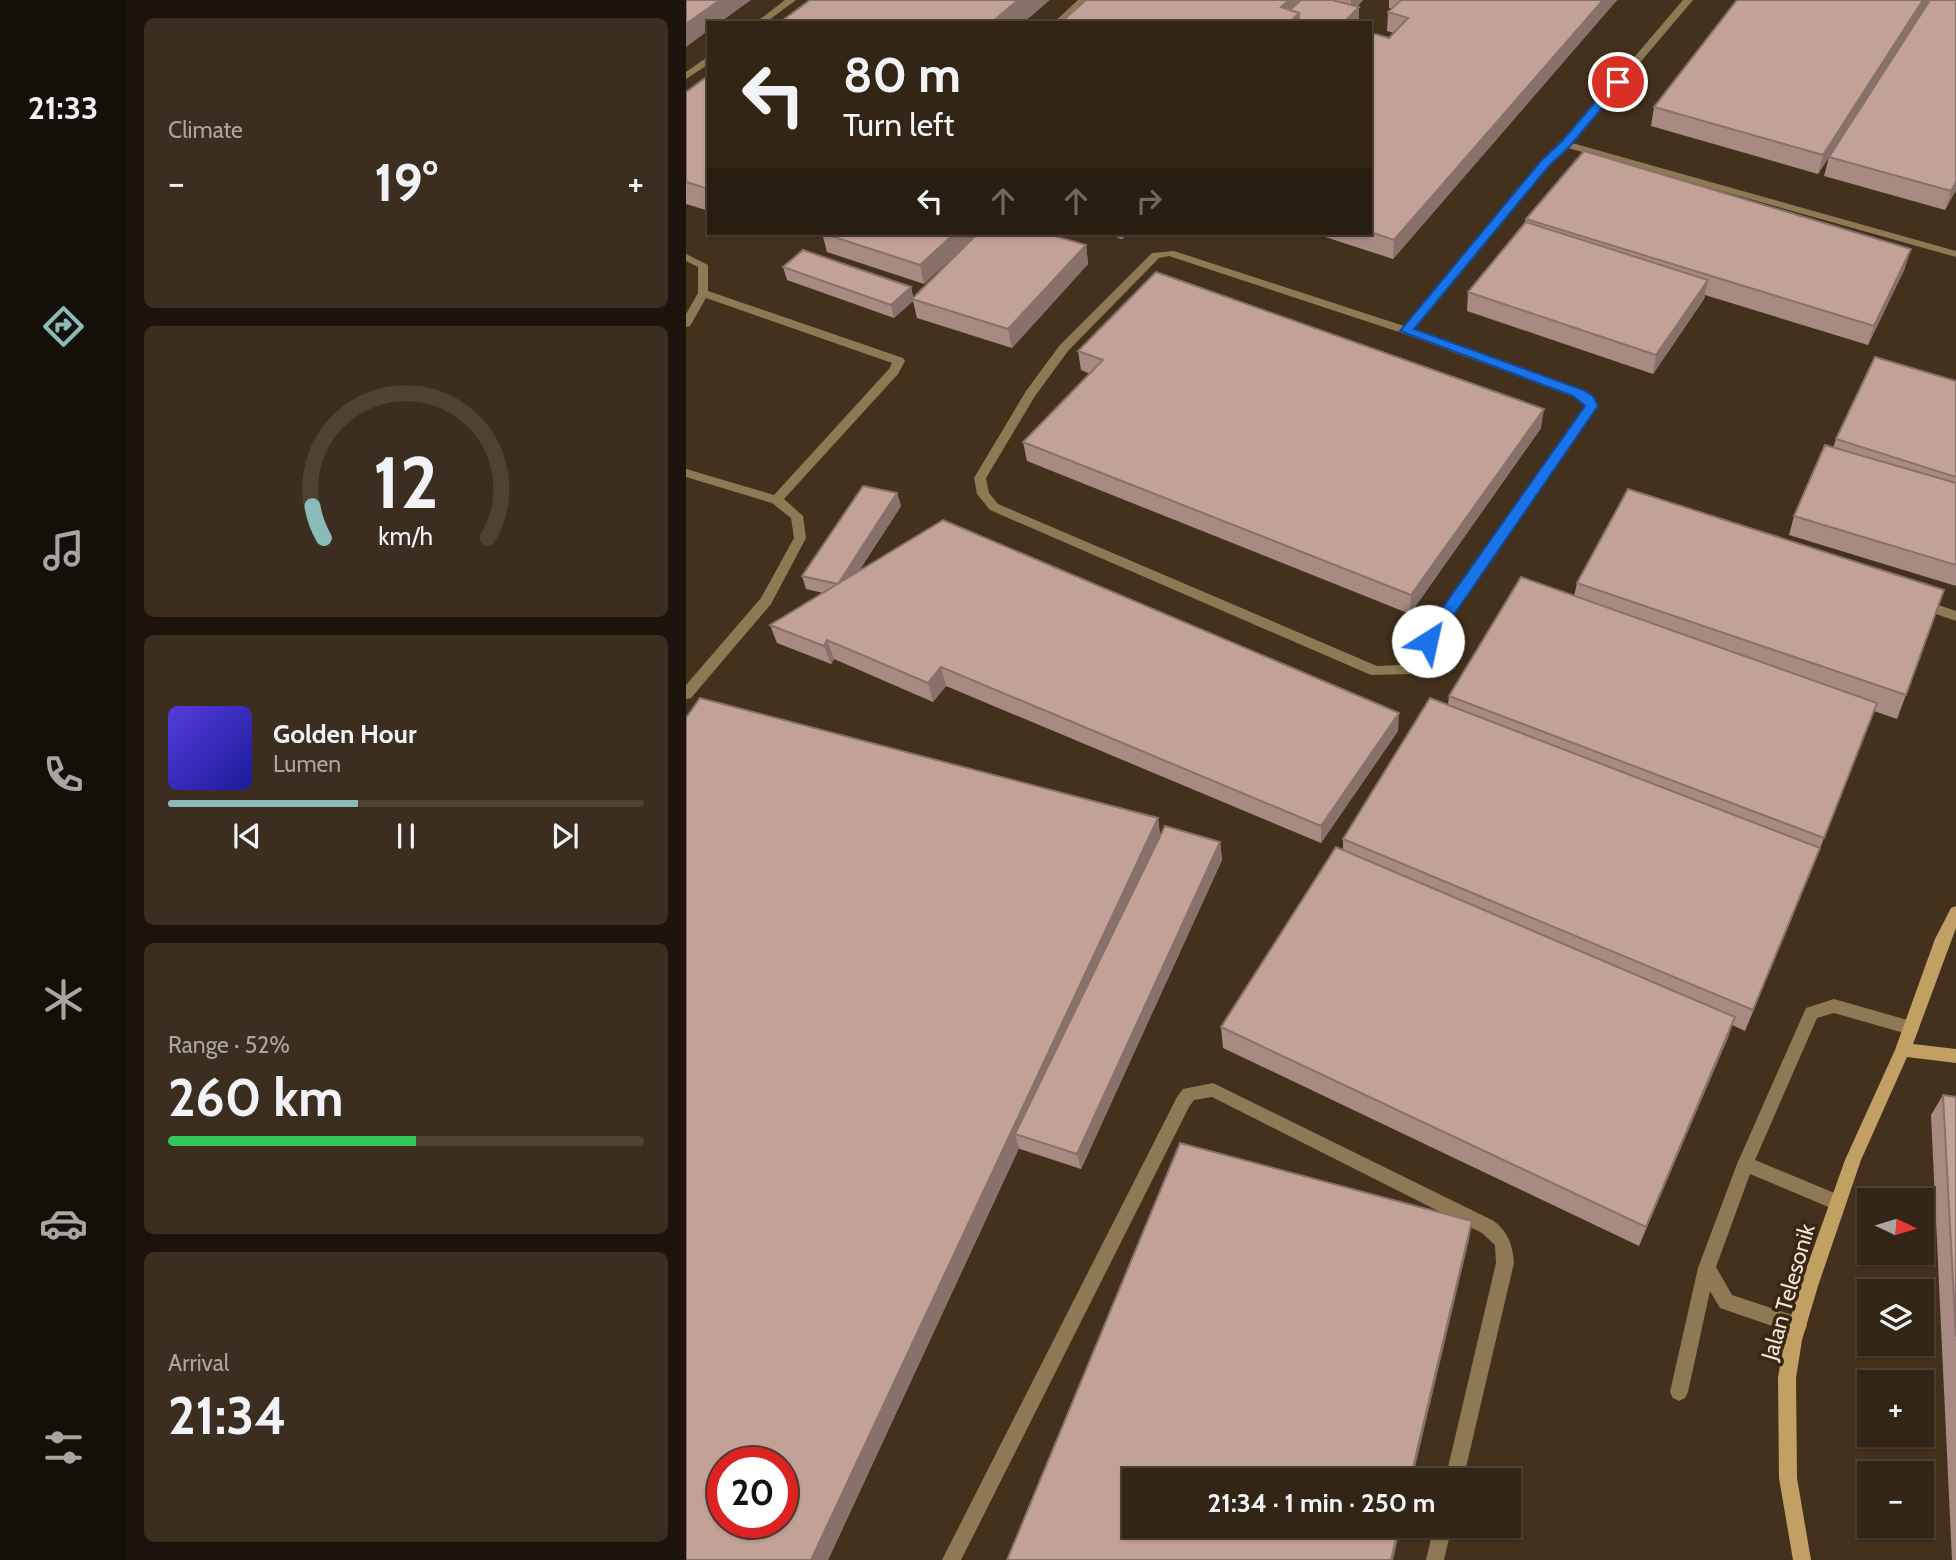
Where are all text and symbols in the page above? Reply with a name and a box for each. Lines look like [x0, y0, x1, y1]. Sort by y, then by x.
text: 80 m [843, 45, 961, 104]
icon: left [728, 49, 819, 140]
pin [1588, 52, 1648, 112]
icon: arrive [1599, 63, 1637, 101]
text: 21:33 [28, 88, 98, 127]
text: Turn left [843, 105, 954, 144]
text: Climate [168, 116, 243, 144]
text: 19° [374, 151, 438, 214]
text: − [168, 159, 185, 206]
text: + [627, 159, 644, 206]
icon: left [911, 182, 949, 220]
icon: ahead [984, 182, 1022, 220]
icon: ahead [1057, 182, 1095, 220]
icon: right [1130, 182, 1168, 220]
icon: directions [39, 302, 88, 351]
text: 12 [373, 438, 439, 526]
text: km/h [379, 520, 433, 550]
icon: music [39, 526, 88, 575]
position arrow [1391, 604, 1465, 678]
text: Golden Hour [273, 718, 416, 750]
icon: phone [39, 750, 88, 799]
text: Lumen [273, 750, 341, 778]
icon: previous [228, 817, 266, 855]
icon: pause [387, 817, 425, 855]
icon: next [546, 817, 584, 855]
icon: climate [39, 975, 88, 1024]
text: Range · 52% [168, 1031, 290, 1059]
text: 260 km [168, 1066, 344, 1129]
north arrow [1857, 1188, 1934, 1265]
map controls [1857, 1188, 1934, 1538]
icon: car [39, 1199, 88, 1248]
street label: Jalan Telesonik [1755, 1220, 1821, 1364]
button: layers [1857, 1279, 1934, 1356]
text: Arrival [168, 1349, 229, 1377]
button: + [1857, 1370, 1934, 1447]
text: 21:34 [168, 1384, 287, 1447]
icon: filters [39, 1423, 88, 1472]
speed limit sign: 20 [707, 1447, 798, 1538]
button: − [1857, 1461, 1934, 1538]
text: 21:34 · 1 min · 250 m [1208, 1487, 1435, 1519]

